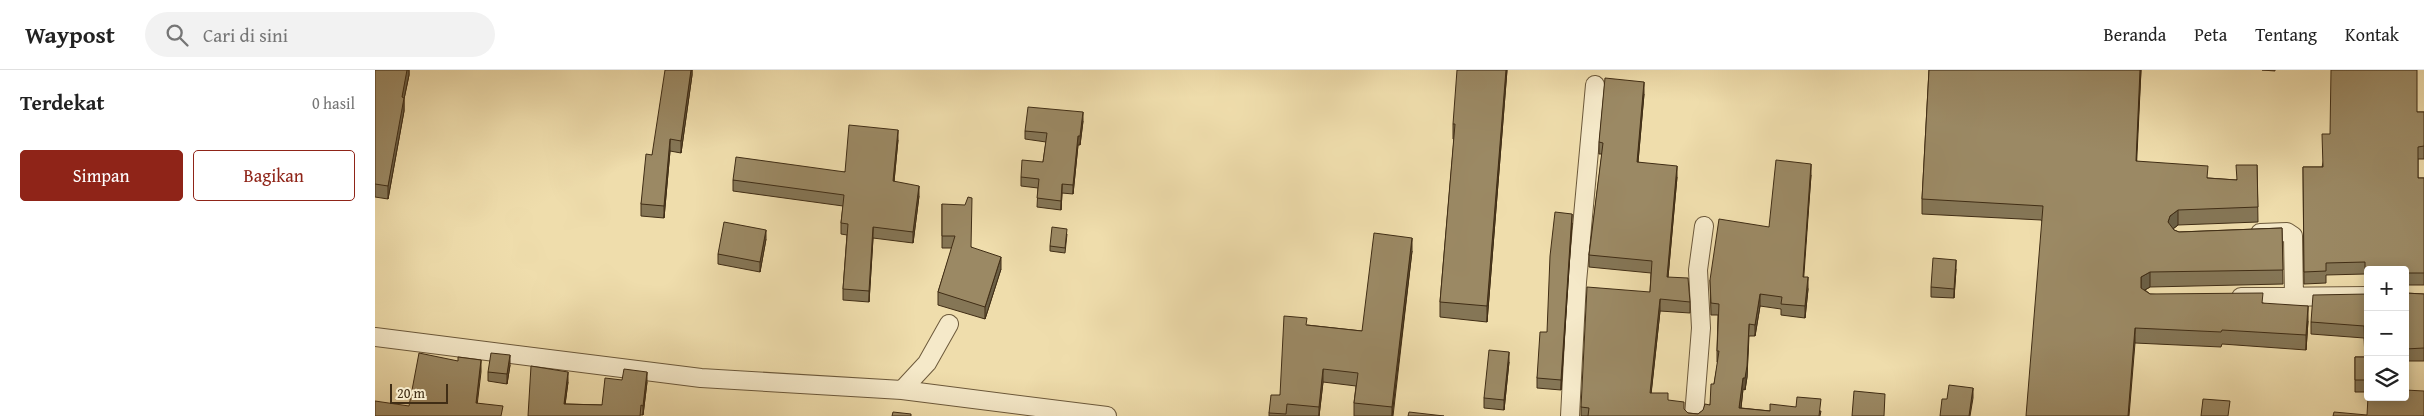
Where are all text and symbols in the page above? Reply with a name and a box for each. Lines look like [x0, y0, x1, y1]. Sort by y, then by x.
search box [145, 12, 495, 57]
text: Waypost [25, 17, 115, 52]
icon: search [163, 21, 191, 49]
text: Cari di sini [203, 21, 288, 49]
text: Beranda [2104, 21, 2166, 48]
text: Peta [2194, 21, 2227, 48]
text: Tentang [2255, 21, 2317, 48]
text: Kontak [2345, 21, 2399, 48]
text: Terdekat [20, 87, 104, 118]
text: 0 hasil [312, 91, 355, 115]
button: Simpan [20, 150, 183, 201]
button: Bagikan [193, 150, 355, 201]
map controls [2364, 266, 2409, 401]
button: + [2364, 266, 2409, 311]
button: − [2364, 311, 2409, 356]
button: layers [2364, 356, 2409, 401]
scale bar [390, 381, 447, 404]
text: 20 m [397, 383, 425, 403]

